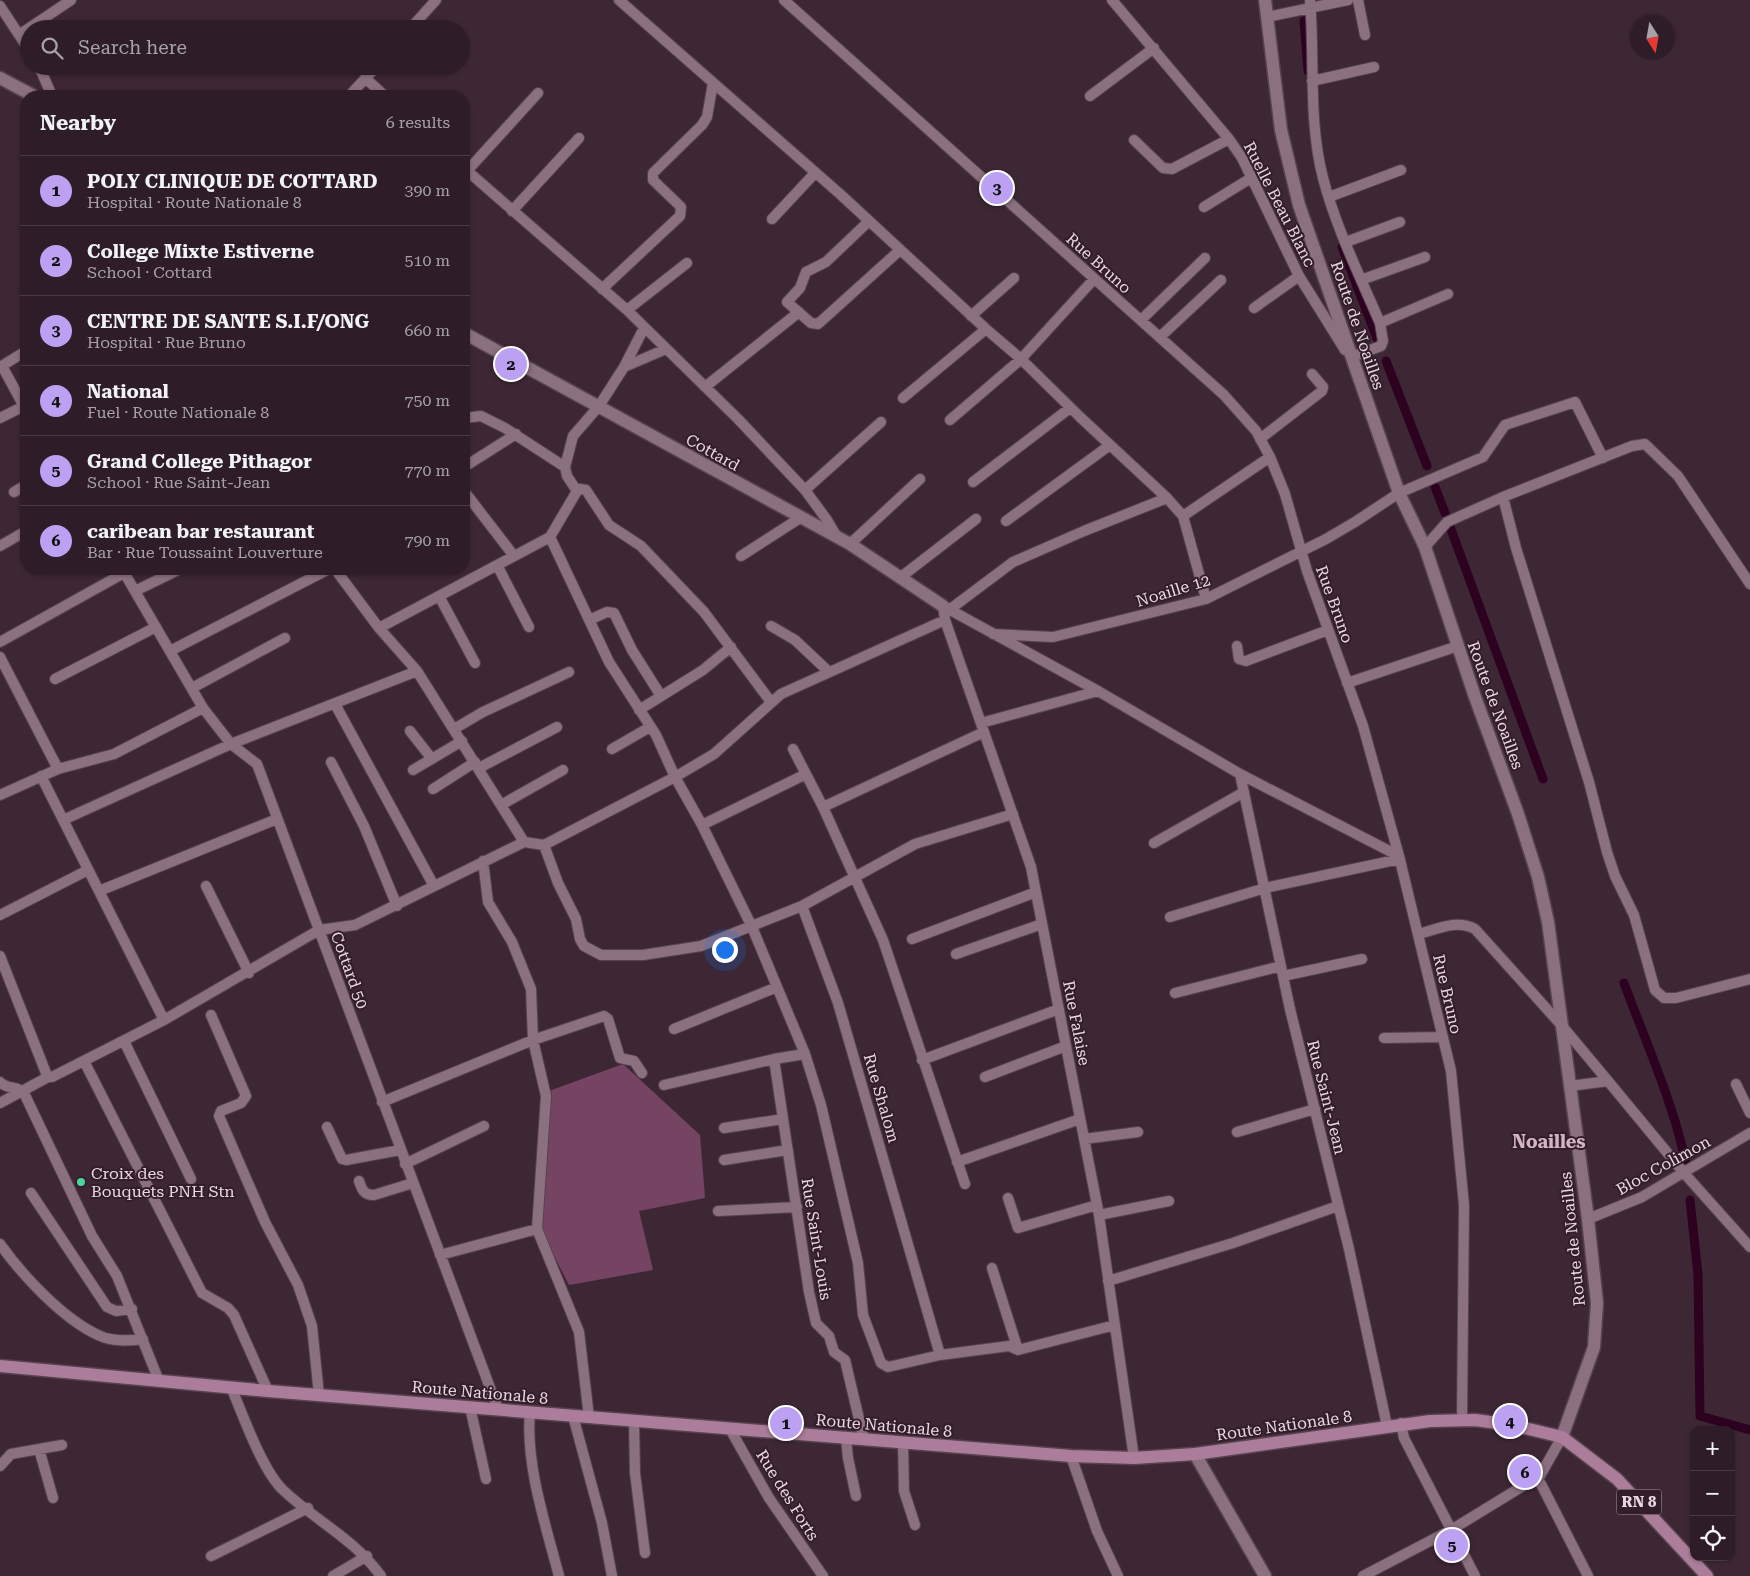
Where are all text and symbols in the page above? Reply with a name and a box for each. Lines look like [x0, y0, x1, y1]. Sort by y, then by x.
north arrow [1630, 15, 1675, 60]
search box [20, 20, 470, 75]
icon: search [38, 34, 66, 62]
text: Search here [78, 36, 187, 59]
text: Nearby [40, 111, 116, 135]
text: 6 results [386, 113, 450, 132]
street label: Ruelle Beau Blanc [1240, 139, 1319, 270]
pin: 3 [981, 169, 1013, 207]
text: POLY CLINIQUE DE COTTARD [87, 170, 378, 193]
text: 1 [52, 181, 60, 200]
text: 390 m [404, 181, 450, 200]
text: Hospital · Route Nationale 8 [87, 193, 302, 212]
street label: Rue Bruno [1062, 229, 1135, 298]
text: College Mixte Estiverne [87, 240, 314, 263]
text: 2 [52, 251, 60, 270]
text: 510 m [404, 251, 450, 270]
street label: Route de Noailles [1327, 258, 1389, 392]
text: School · Cottard [87, 263, 212, 282]
text: CENTRE DE SANTE S.I.F/ONG [87, 310, 369, 333]
text: 3 [52, 321, 60, 340]
text: 660 m [404, 321, 450, 340]
text: Hospital · Rue Bruno [87, 333, 246, 352]
pin: 2 [495, 345, 527, 383]
text: National [87, 380, 169, 403]
text: 4 [52, 391, 60, 410]
text: 750 m [404, 391, 450, 410]
text: Fuel · Route Nationale 8 [87, 403, 269, 422]
street label: Cottard [682, 430, 743, 475]
text: Grand College Pithagor [87, 450, 312, 473]
text: 5 [52, 461, 60, 480]
text: 770 m [404, 461, 450, 480]
text: School · Rue Saint-Jean [87, 473, 270, 492]
text: caribean bar restaurant [87, 520, 315, 543]
text: 6 [52, 531, 60, 550]
text: 790 m [404, 531, 450, 550]
text: Bar · Rue Toussaint Louverture [87, 543, 323, 562]
street label: Rue Bruno [1312, 563, 1357, 646]
street label: Noaille 12 [1134, 570, 1213, 611]
street label: Route de Noailles [1464, 639, 1528, 772]
street label: Cottard 50 [327, 929, 372, 1011]
your location [712, 937, 738, 963]
street label: Rue Bruno [1429, 952, 1466, 1036]
street label: Rue Falaise [1059, 979, 1094, 1067]
street label: Rue Saint-Jean [1303, 1038, 1350, 1156]
street label: Rue Shalom [860, 1051, 903, 1145]
district label: Noailles [1512, 1131, 1586, 1152]
street label: Bloc Colimon [1613, 1132, 1714, 1199]
place label: Croix des Bouquets PNH Stn [91, 1164, 235, 1201]
street label: Route de Noailles [1556, 1171, 1589, 1307]
marker: Croix des Bouquets PNH Stn [75, 1176, 87, 1188]
street label: Rue Saint-Louis [797, 1177, 836, 1302]
street label: Route Nationale 8 [411, 1377, 549, 1408]
pin: 4 [1494, 1402, 1526, 1440]
pin: 1 [770, 1404, 802, 1442]
street label: Route Nationale 8 [1215, 1407, 1353, 1444]
street label: Route Nationale 8 [815, 1410, 953, 1441]
map controls [1690, 1426, 1735, 1561]
button: + [1690, 1426, 1735, 1471]
street label: Rue des Forts [752, 1446, 823, 1544]
pin: 6 [1509, 1453, 1541, 1491]
button: − [1690, 1471, 1735, 1516]
road number: RN 8 [1616, 1490, 1662, 1514]
button: locate [1690, 1516, 1735, 1561]
pin: 5 [1436, 1526, 1468, 1564]

